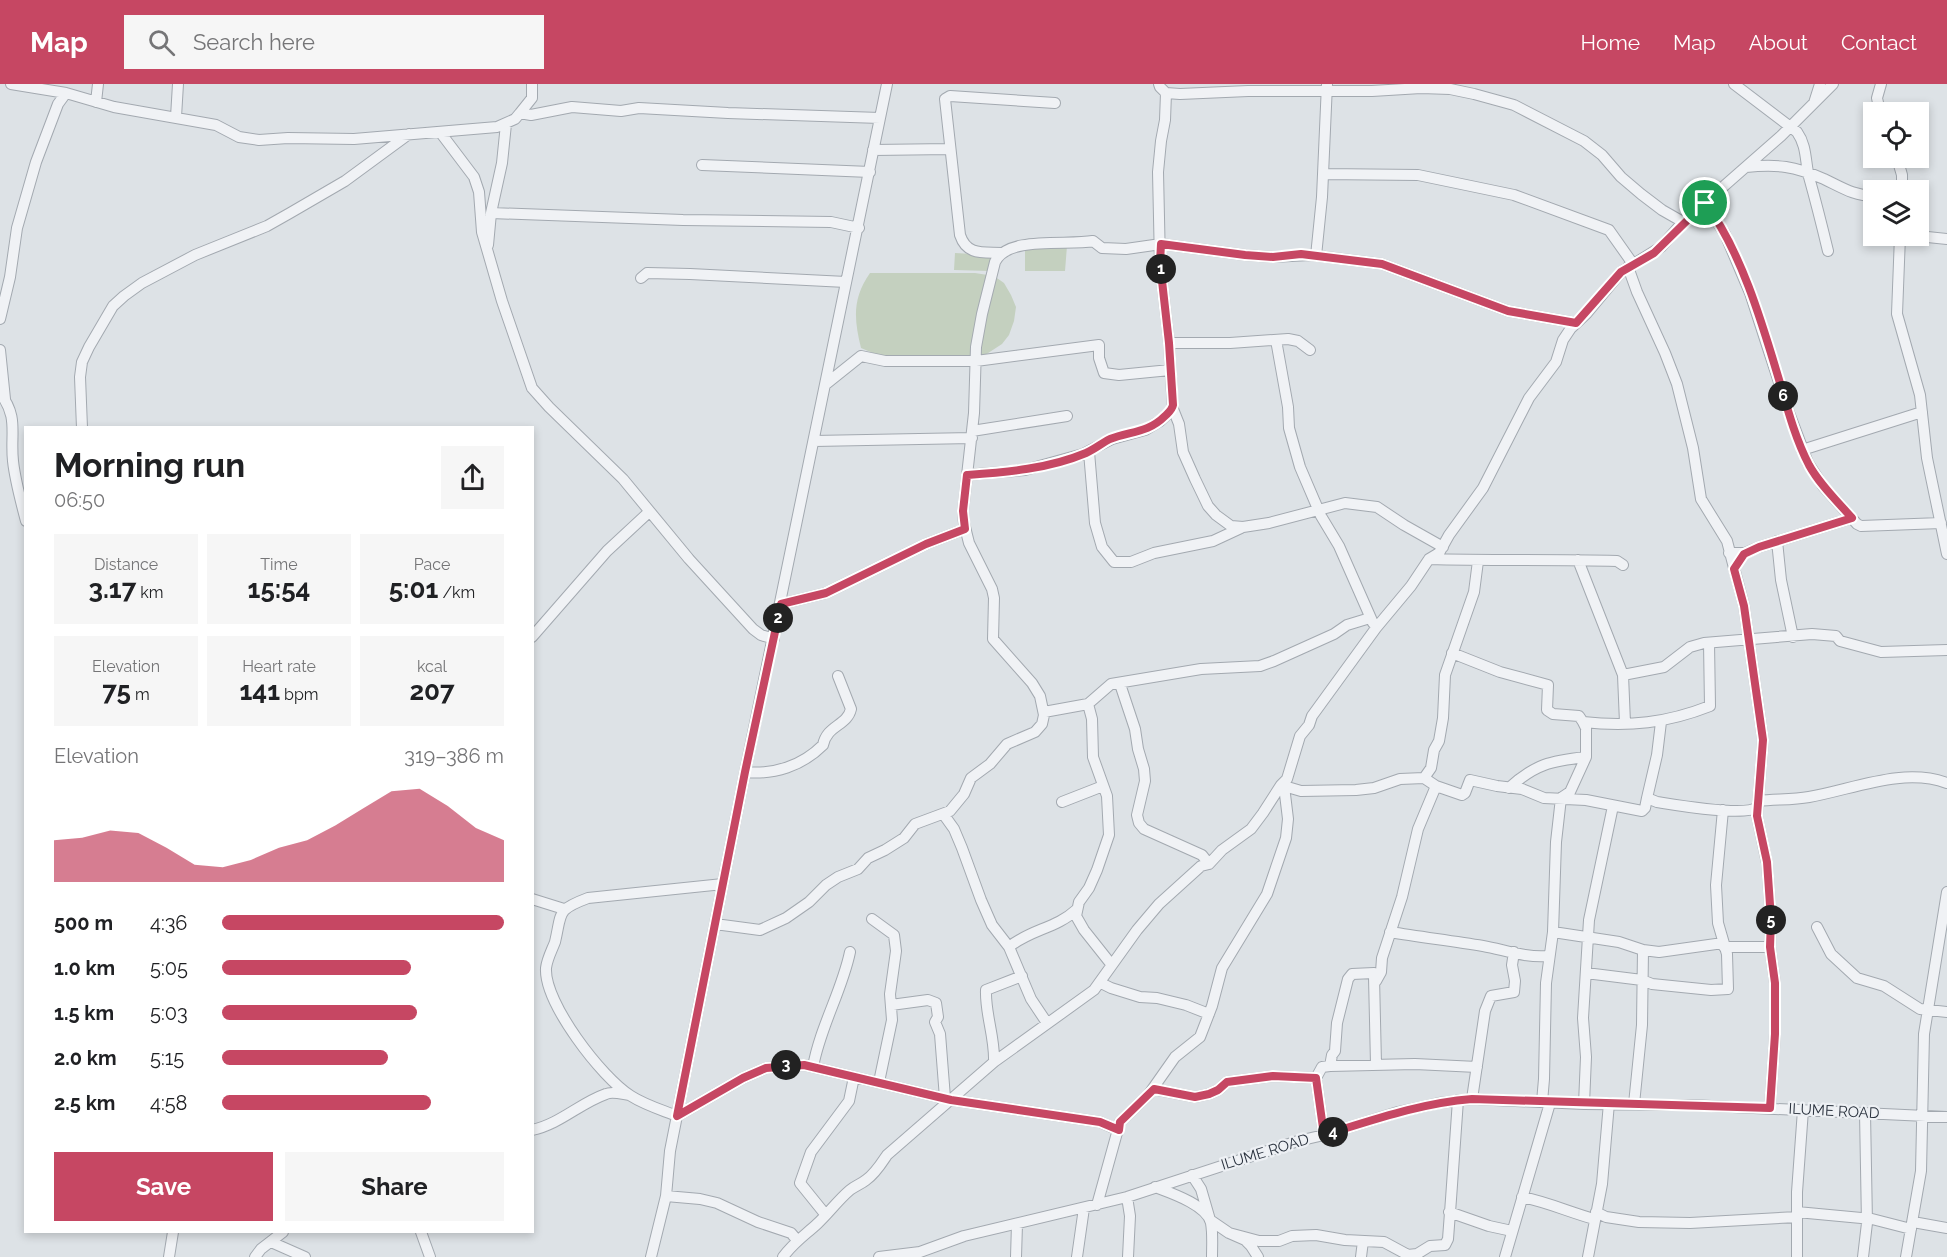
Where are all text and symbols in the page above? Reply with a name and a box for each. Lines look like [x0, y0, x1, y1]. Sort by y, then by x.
search box [124, 15, 544, 69]
text: Map [30, 26, 88, 59]
icon: search [145, 26, 178, 59]
text: Search here [193, 29, 315, 55]
text: Home [1581, 30, 1640, 55]
text: Map [1673, 30, 1716, 55]
text: About [1749, 30, 1808, 55]
text: Contact [1841, 30, 1917, 55]
map controls [1863, 102, 1929, 246]
button: locate [1863, 102, 1929, 168]
pin [1679, 177, 1730, 228]
button: layers [1863, 180, 1929, 246]
icon: arrive [1688, 186, 1721, 219]
pin: 1 [1146, 254, 1176, 284]
text: 1 [1157, 259, 1165, 278]
pin: 6 [1768, 381, 1798, 411]
text: 6 [1778, 386, 1788, 405]
text: Morning run [54, 446, 245, 485]
button: share [441, 446, 504, 509]
text: 06:50 [54, 488, 105, 512]
text: Distance [94, 555, 158, 574]
text: Time [260, 555, 298, 574]
text: Pace [414, 555, 450, 574]
text: 3.17 [88, 574, 136, 604]
text: 15:54 [248, 574, 310, 604]
text: 5:01 [389, 574, 438, 604]
text: km [136, 583, 164, 602]
text: /km [438, 583, 475, 602]
pin: 2 [763, 603, 793, 633]
text: 2 [773, 608, 783, 627]
text: Elevation [92, 657, 160, 676]
text: Heart rate [242, 657, 316, 676]
text: kcal [417, 657, 447, 676]
text: 75 [102, 676, 131, 706]
text: 141 [239, 676, 280, 706]
text: 207 [409, 676, 455, 706]
text: m [131, 685, 150, 704]
text: bpm [280, 685, 319, 704]
text: Elevation [54, 744, 139, 768]
text: 319–386 m [404, 744, 504, 768]
pin: 5 [1756, 905, 1786, 935]
text: 5 [1767, 910, 1775, 929]
text: 500 m [54, 911, 113, 935]
text: 4:36 [150, 911, 187, 935]
text: 1.0 km [54, 956, 115, 980]
text: 5:05 [150, 956, 188, 980]
text: 1.5 km [54, 1001, 114, 1025]
text: 5:03 [150, 1001, 188, 1025]
text: 2.0 km [54, 1046, 117, 1070]
text: 5:15 [150, 1046, 184, 1070]
pin: 3 [771, 1050, 801, 1080]
text: 3 [782, 1055, 790, 1074]
text: 2.5 km [54, 1091, 115, 1115]
text: 4:58 [150, 1091, 187, 1115]
street label: ILUME ROAD [1788, 1100, 1880, 1122]
pin: 4 [1318, 1117, 1348, 1147]
text: 4 [1328, 1122, 1338, 1141]
street label: ILUME ROAD [1219, 1130, 1311, 1174]
button: Save [54, 1152, 273, 1221]
button: Share [285, 1152, 504, 1221]

